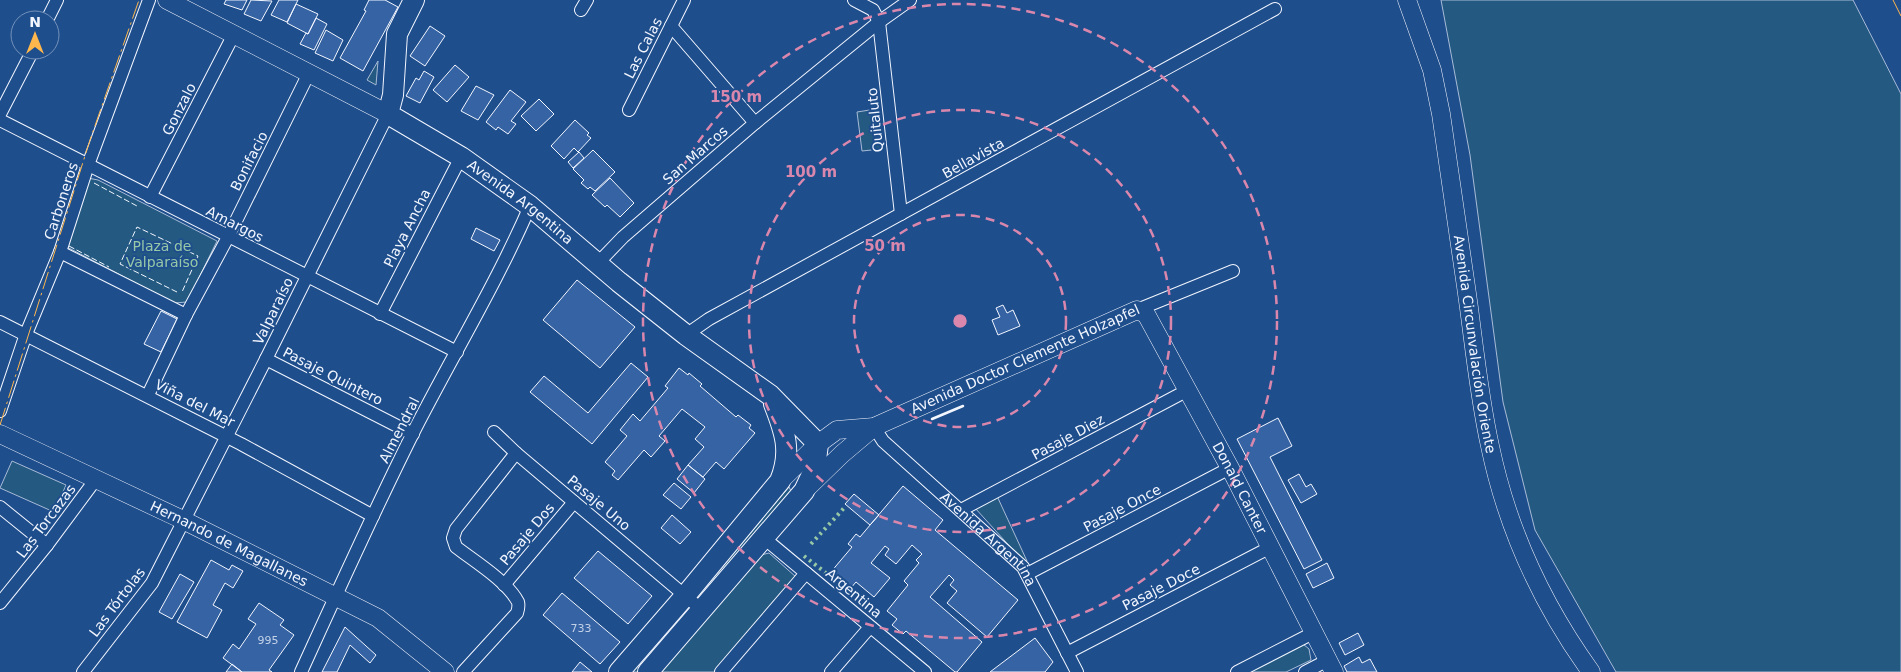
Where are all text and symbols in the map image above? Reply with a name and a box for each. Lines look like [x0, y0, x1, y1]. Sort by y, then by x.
north arrow [10, 10, 60, 60]
text: N [29, 14, 41, 30]
street label: Las Calas [621, 15, 665, 81]
street label: Gonzalo [159, 80, 199, 138]
street label: Quitaluto [864, 87, 886, 153]
text: 150 m [710, 88, 762, 106]
street label: San Marcos [659, 123, 731, 187]
street label: Bonifacio [227, 129, 271, 193]
street label: Bellavista [939, 134, 1007, 182]
street label: Avenida Argentina [465, 156, 576, 247]
street label: Carboneros [41, 160, 81, 242]
text: 100 m [785, 163, 837, 181]
street label: Playa Ancha [380, 186, 434, 270]
street label: Amargos [204, 203, 266, 245]
street label: Avenida Circunvalación Oriente [1451, 234, 1499, 455]
text: 50 m [864, 237, 906, 255]
park label: Plaza de Valparaíso [126, 238, 198, 270]
street label: Valparaíso [250, 275, 296, 347]
street label: Avenida Doctor Clemente Holzapfel [908, 301, 1142, 417]
centre of rings [951, 312, 969, 330]
street label: Pasaje Quintero [280, 344, 386, 408]
street label: Viña del Mar [152, 376, 238, 430]
street label: Almendral [376, 394, 422, 466]
street label: Pasaje Diez [1029, 411, 1107, 463]
street label: Donald Canter [1209, 439, 1270, 537]
street label: Pasaje Uno [564, 472, 634, 534]
street label: Las Torcazas [13, 481, 79, 561]
street label: Pasaje Once [1081, 481, 1163, 535]
street label: Avenida Argentina [937, 489, 1039, 589]
street label: Hernando de Magallanes [148, 498, 311, 590]
street label: Pasaje Dos [496, 500, 558, 568]
street label: Pasaje Doce [1120, 561, 1202, 613]
street label: Las Tórtolas [86, 564, 148, 640]
street label: Argentina [823, 565, 885, 621]
house number: 733 [571, 622, 592, 635]
house number: 995 [258, 634, 279, 647]

